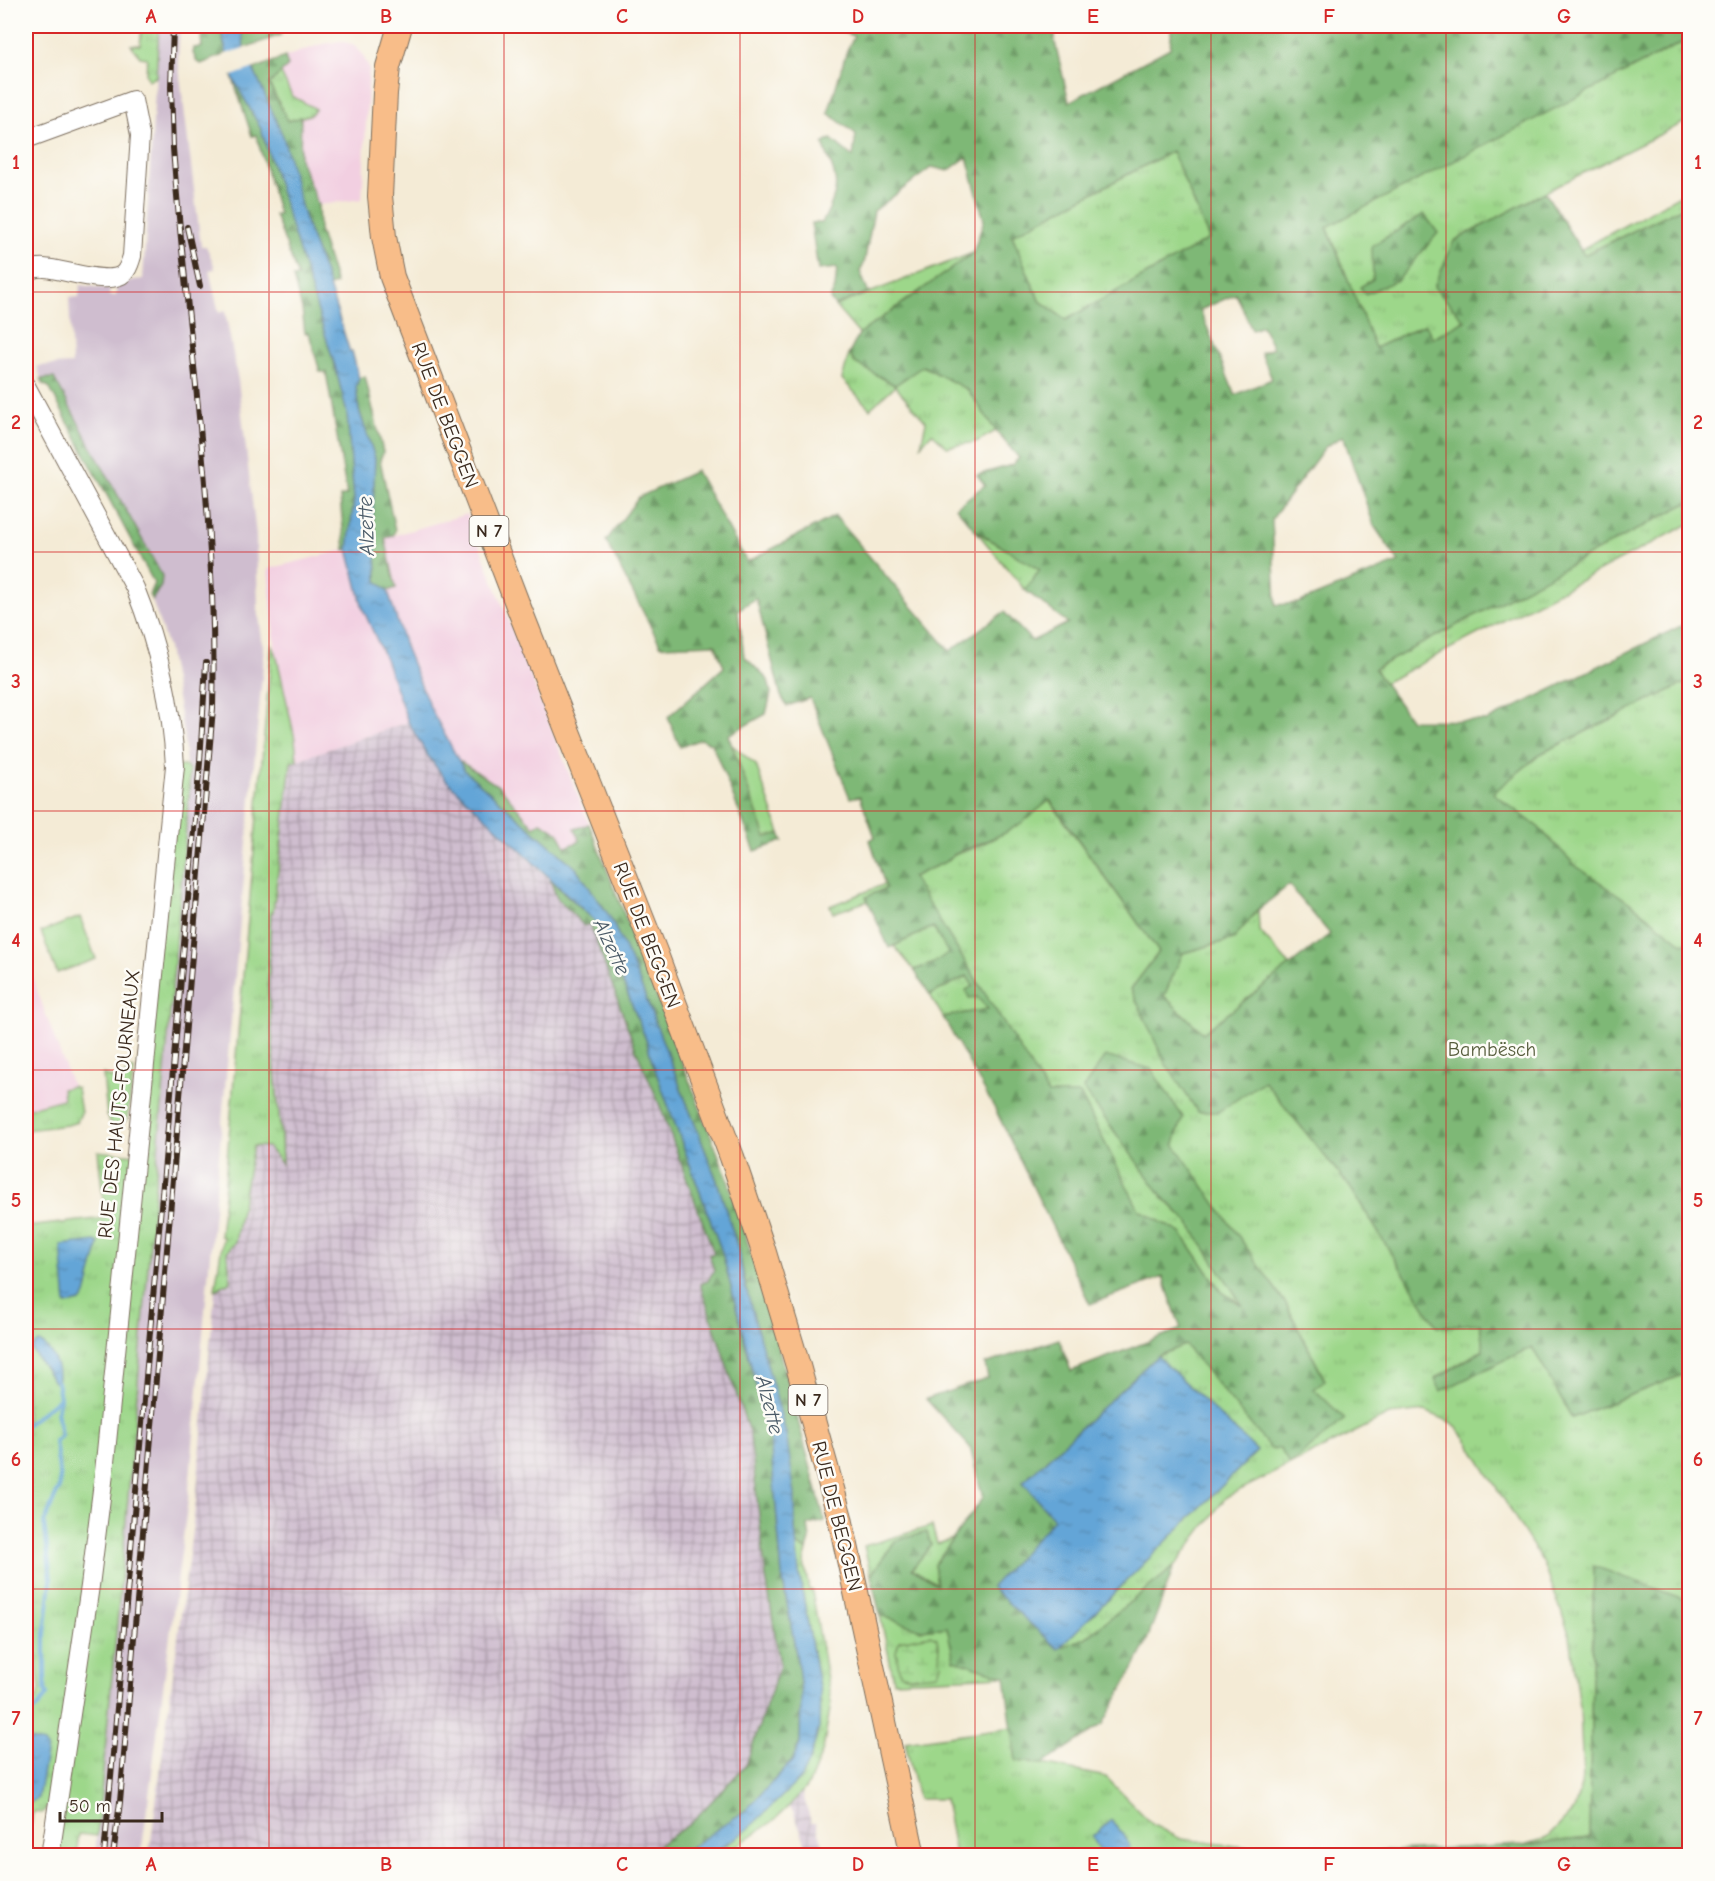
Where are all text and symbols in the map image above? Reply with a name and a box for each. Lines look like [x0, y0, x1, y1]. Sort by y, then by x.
text: A [145, 5, 157, 28]
text: B [380, 5, 392, 28]
text: C [616, 5, 628, 28]
text: D [852, 5, 864, 28]
text: E [1087, 5, 1099, 28]
text: F [1323, 5, 1335, 28]
text: G [1557, 5, 1571, 28]
text: 1 [12, 151, 20, 174]
text: 1 [1694, 151, 1702, 174]
street label: RUE DE BEGGEN [407, 339, 483, 491]
text: 2 [11, 411, 21, 434]
text: 2 [1693, 411, 1703, 434]
water label: Alzette [353, 495, 379, 557]
road number: N 7 [470, 516, 508, 546]
text: 3 [11, 670, 21, 693]
text: 3 [1693, 670, 1703, 693]
street label: RUE DE BEGGEN [609, 859, 685, 1011]
water label: Alzette [588, 914, 636, 979]
text: 4 [11, 929, 21, 952]
text: 4 [1693, 929, 1703, 952]
street label: RUE DES HAUTS-FOURNEAUX [93, 968, 145, 1240]
park label: Bambësch [1448, 1038, 1536, 1061]
text: 5 [11, 1189, 21, 1212]
text: 5 [1693, 1189, 1703, 1212]
water label: Alzette [751, 1372, 789, 1437]
road number: N 7 [788, 1385, 828, 1415]
street label: RUE DE BEGGEN [807, 1439, 867, 1593]
text: 6 [11, 1448, 21, 1471]
text: 6 [1693, 1448, 1703, 1471]
text: 7 [12, 1707, 21, 1730]
text: 7 [1694, 1707, 1703, 1730]
scale bar [60, 1785, 162, 1823]
text: 50 m [69, 1796, 111, 1817]
text: A [145, 1853, 157, 1876]
text: B [380, 1853, 392, 1876]
text: C [616, 1853, 628, 1876]
text: D [852, 1853, 864, 1876]
text: E [1087, 1853, 1099, 1876]
text: F [1323, 1853, 1335, 1876]
text: G [1557, 1853, 1571, 1876]

